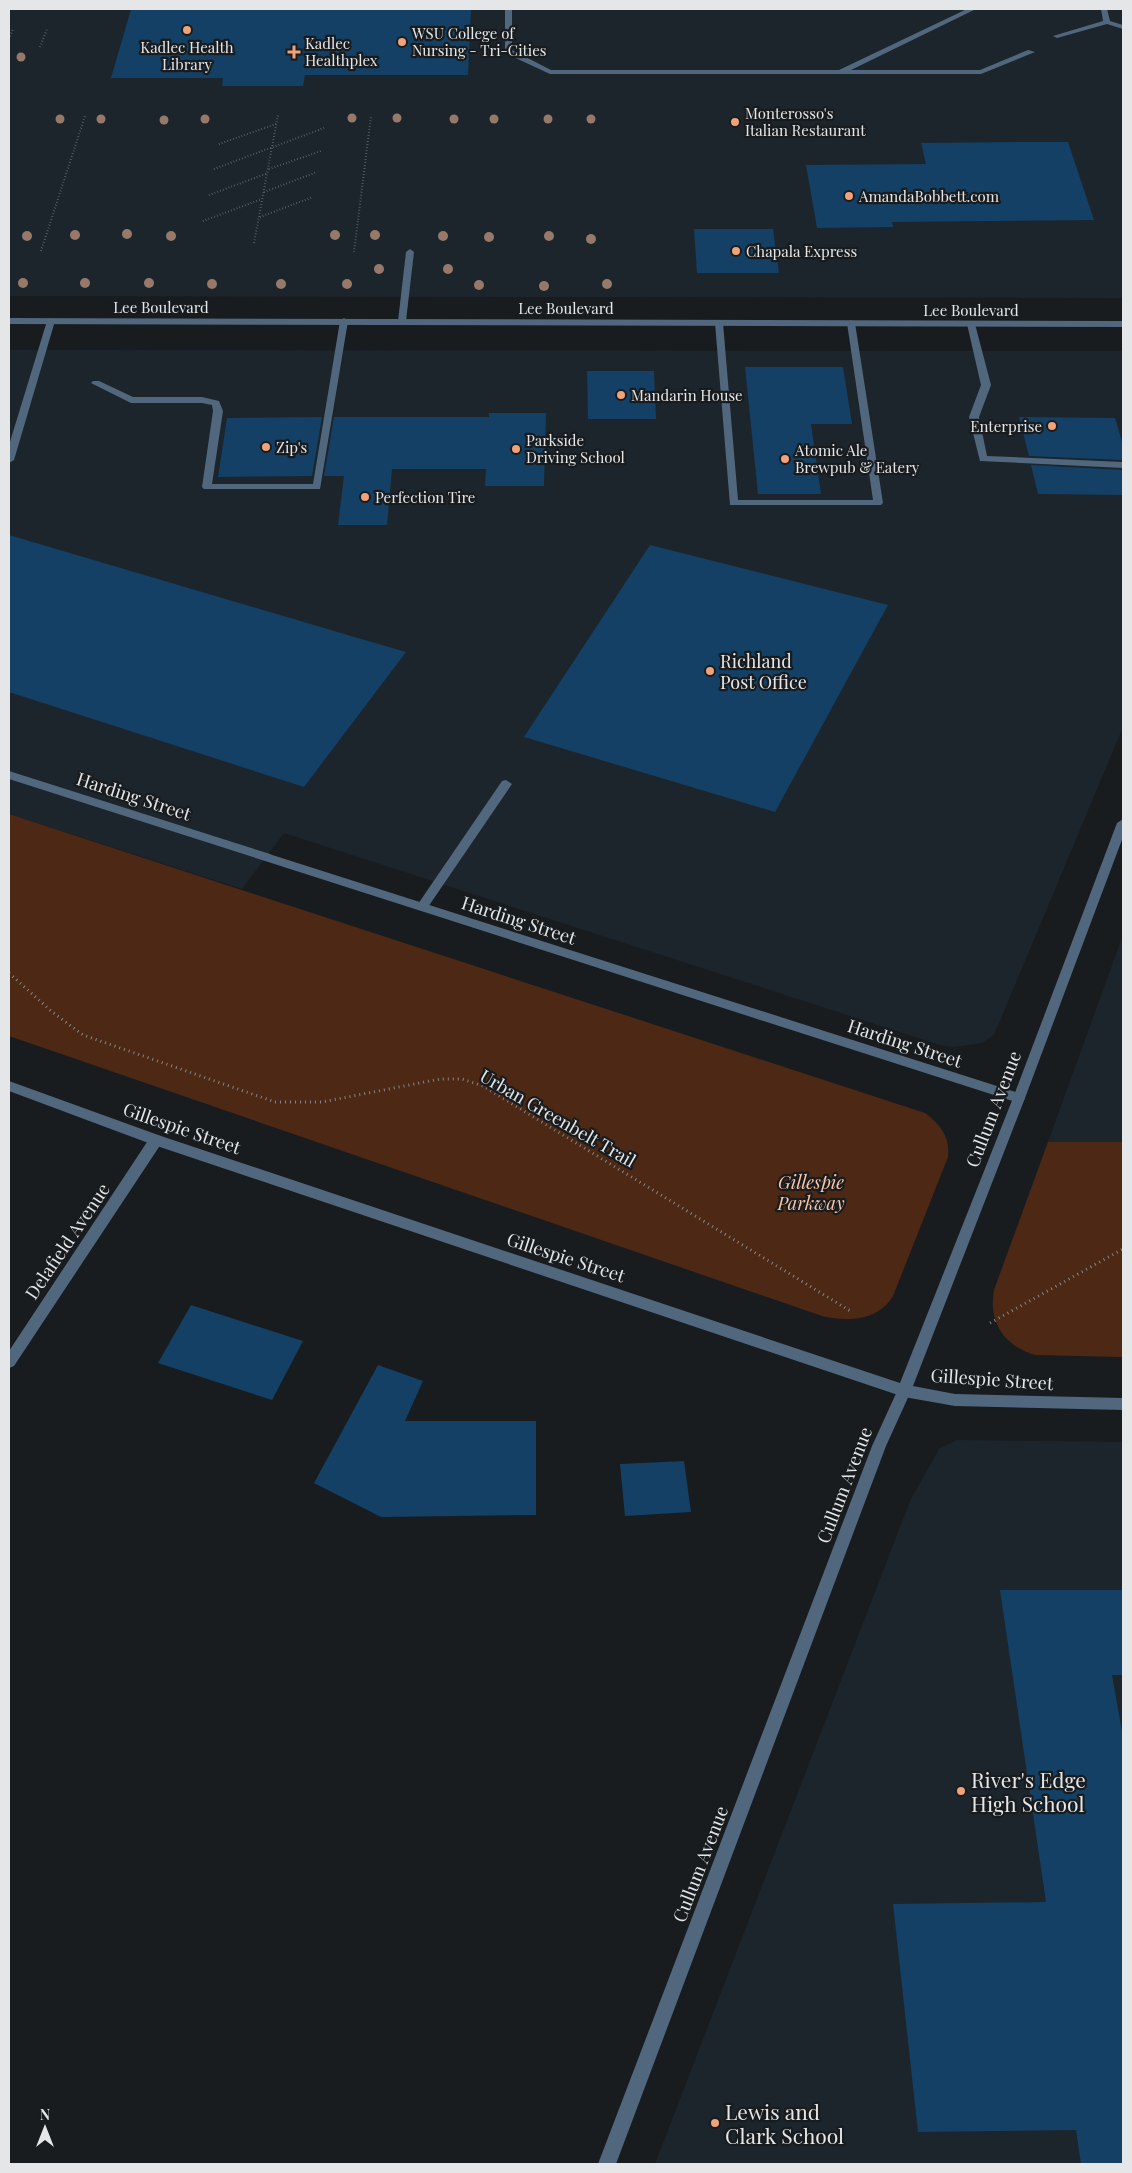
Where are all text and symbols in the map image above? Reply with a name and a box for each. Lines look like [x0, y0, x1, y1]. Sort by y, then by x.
place label: WSU College of Nursing - Tri-Cities [411, 23, 547, 60]
marker: Kadlec Health Library [181, 24, 193, 36]
place label: Kadlec Healthplex [305, 33, 378, 70]
marker: WSU College of Nursing - Tri-Cities [396, 36, 408, 48]
place label: Kadlec Health Library [140, 37, 234, 74]
marker: Kadlec Healthplex [287, 45, 301, 59]
place label: Monterosso's Italian Restaurant [745, 103, 866, 140]
marker: Monterosso's Italian Restaurant [729, 116, 741, 128]
place label: AmandaBobbett.com [858, 186, 1000, 206]
marker: AmandaBobbett.com [843, 190, 855, 202]
place label: Chapala Express [746, 241, 857, 261]
marker: Chapala Express [730, 245, 742, 257]
street label: Lee Boulevard [113, 297, 209, 317]
street label: Lee Boulevard [518, 298, 614, 318]
street label: Lee Boulevard [923, 300, 1019, 320]
place label: Mandarin House [631, 385, 743, 405]
marker: Mandarin House [615, 389, 627, 401]
place label: Enterprise [970, 416, 1042, 436]
marker: Enterprise [1046, 420, 1058, 432]
place label: Parkside Driving School [526, 430, 625, 467]
place label: Zip's [276, 437, 307, 457]
place label: Atomic Ale Brewpub & Eatery [794, 440, 920, 477]
marker: Zip's [260, 441, 272, 453]
marker: Parkside Driving School [510, 443, 522, 455]
marker: Atomic Ale Brewpub & Eatery [779, 453, 791, 465]
place label: Perfection Tire [375, 487, 475, 507]
marker: Perfection Tire [359, 491, 371, 503]
place label: Richland Post Office [720, 649, 807, 694]
marker: Richland Post Office [704, 665, 716, 677]
street label: Harding Street [74, 766, 195, 826]
street label: Harding Street [459, 890, 580, 950]
street label: Harding Street [845, 1013, 966, 1073]
street label: Cullum Avenue [960, 1047, 1026, 1171]
street label: Urban Greenbelt Trail [476, 1064, 640, 1172]
street label: Gillespie Street [120, 1097, 245, 1160]
park label: Gillespie Parkway [776, 1170, 845, 1215]
street label: Delafield Avenue [19, 1178, 115, 1304]
street label: Gillespie Street [504, 1227, 629, 1288]
street label: Gillespie Street [930, 1363, 1055, 1395]
street label: Cullum Avenue [811, 1423, 877, 1547]
place label: River's Edge High School [971, 1765, 1086, 1817]
marker: River's Edge High School [955, 1785, 967, 1797]
street label: Cullum Avenue [667, 1802, 733, 1926]
place label: Lewis and Clark School [725, 2097, 844, 2149]
north arrow [20, 2103, 70, 2153]
text: N [40, 2105, 50, 2124]
marker: Lewis and Clark School [709, 2117, 721, 2129]

